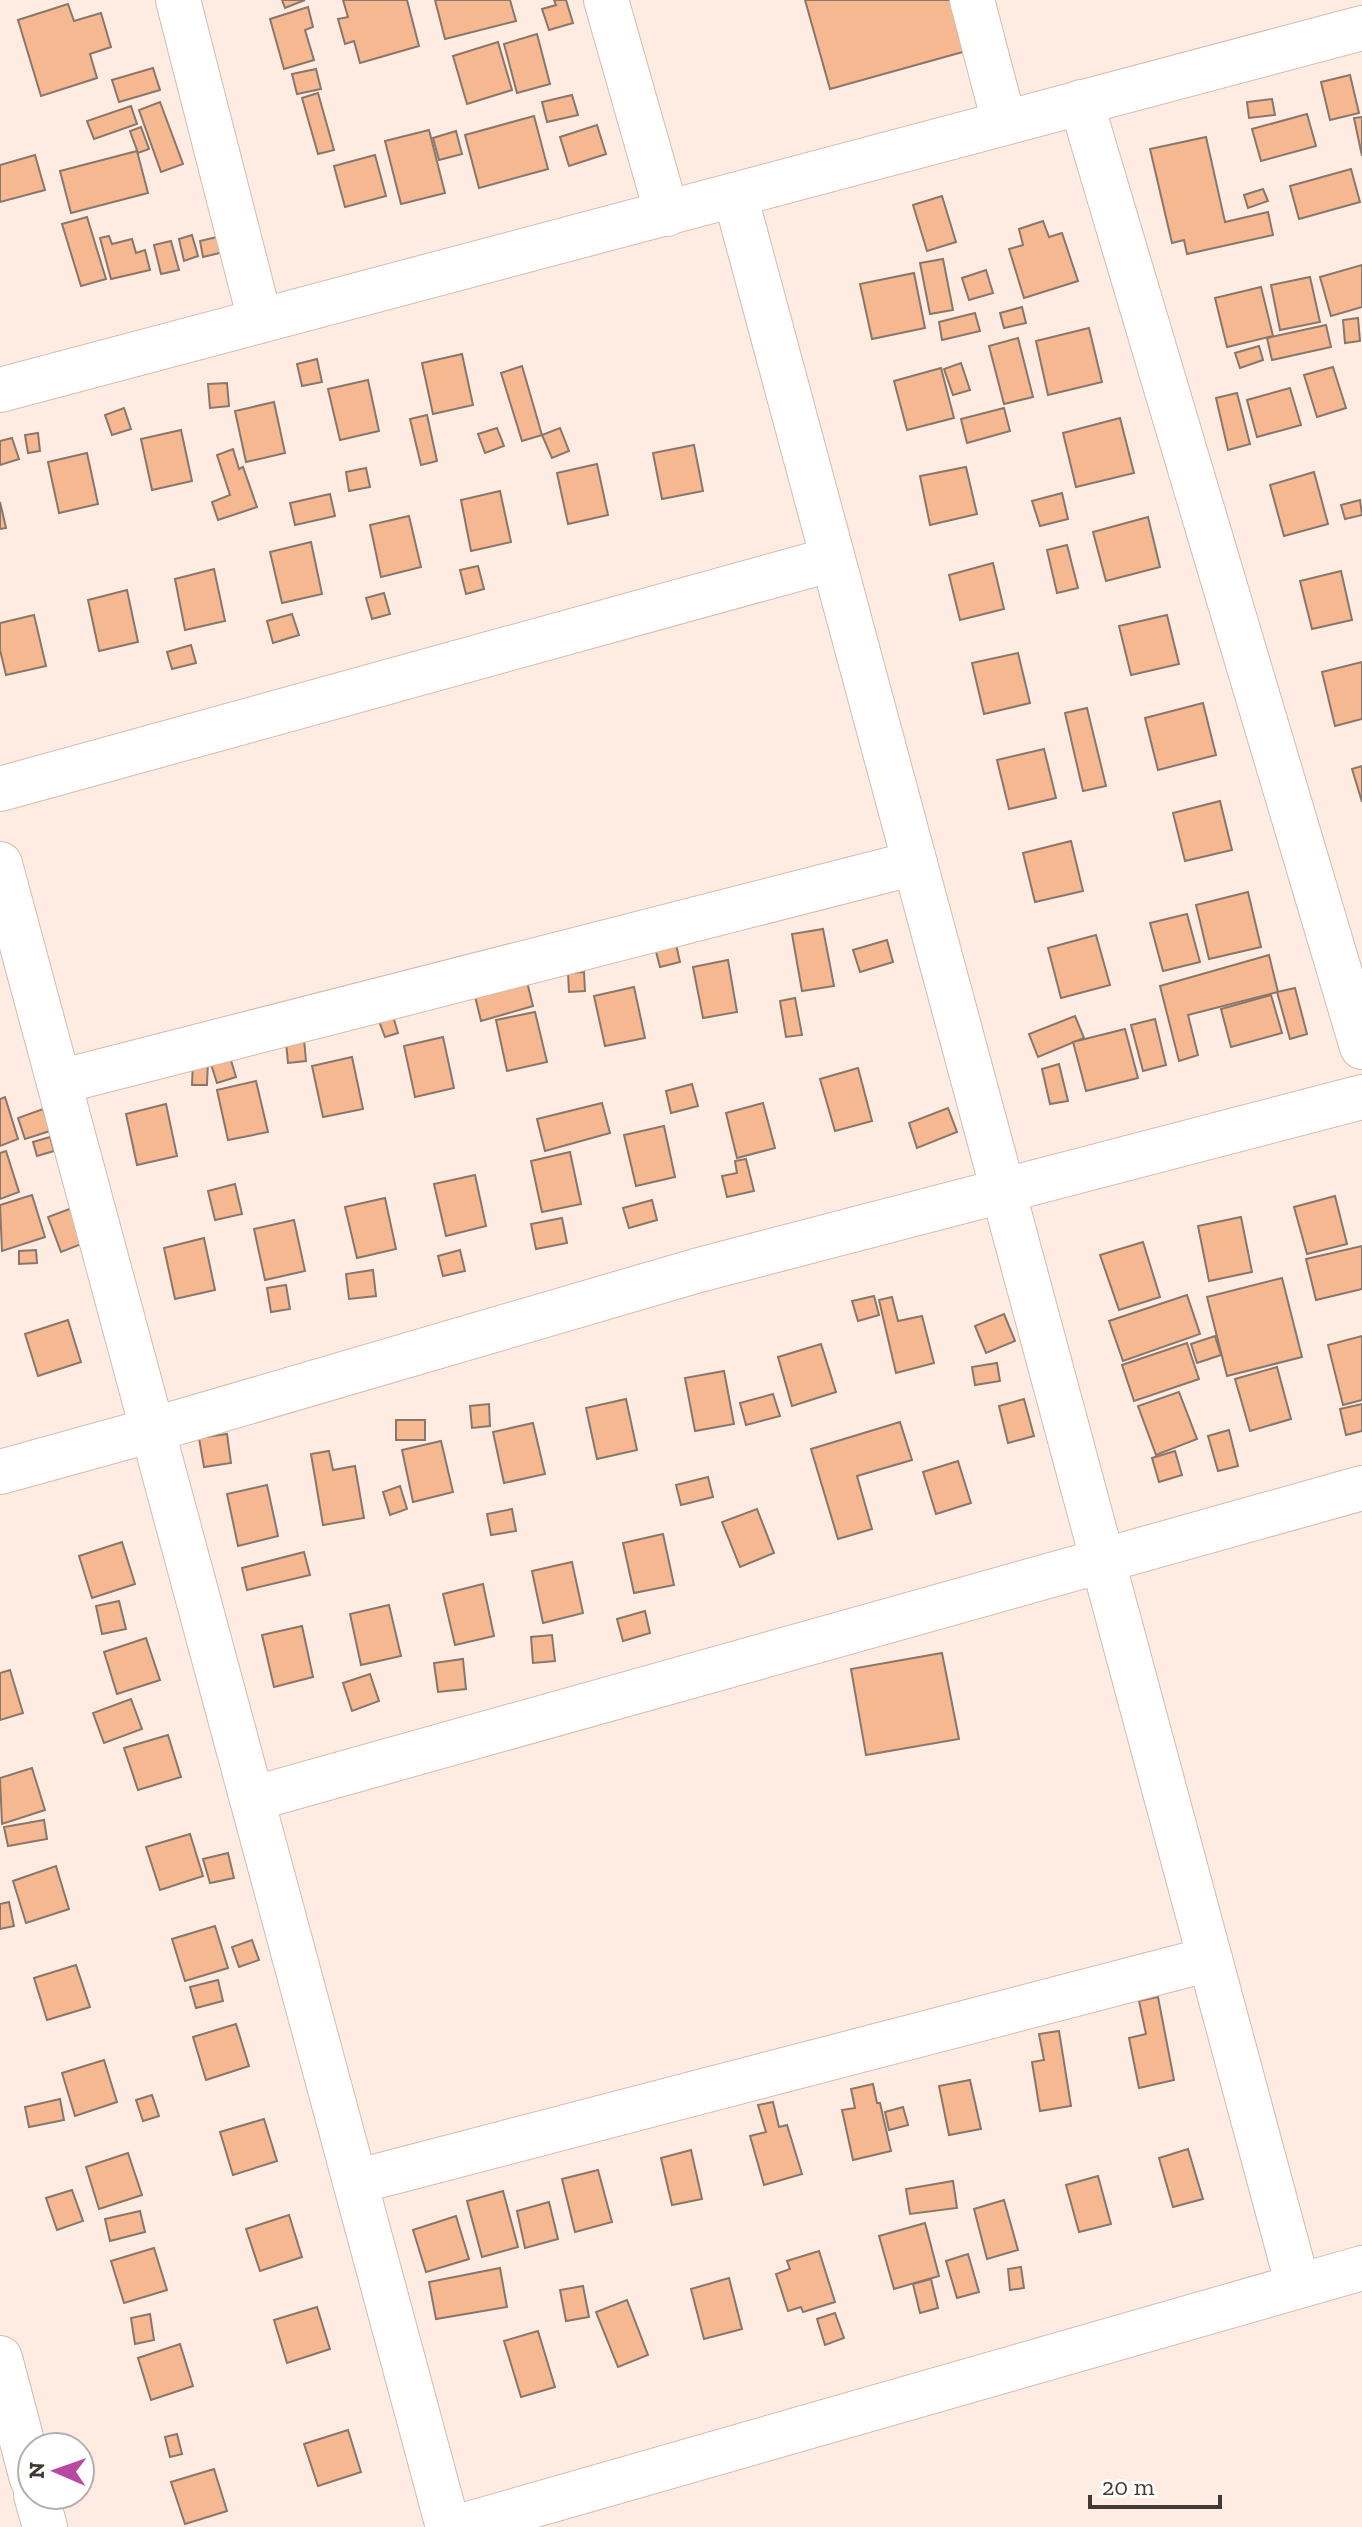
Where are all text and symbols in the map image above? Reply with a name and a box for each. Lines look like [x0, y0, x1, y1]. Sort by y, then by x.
north arrow [16, 2431, 96, 2511]
scale bar [1090, 2459, 1220, 2509]
text: N [23, 2461, 50, 2479]
text: 20 m [1102, 2472, 1155, 2501]

